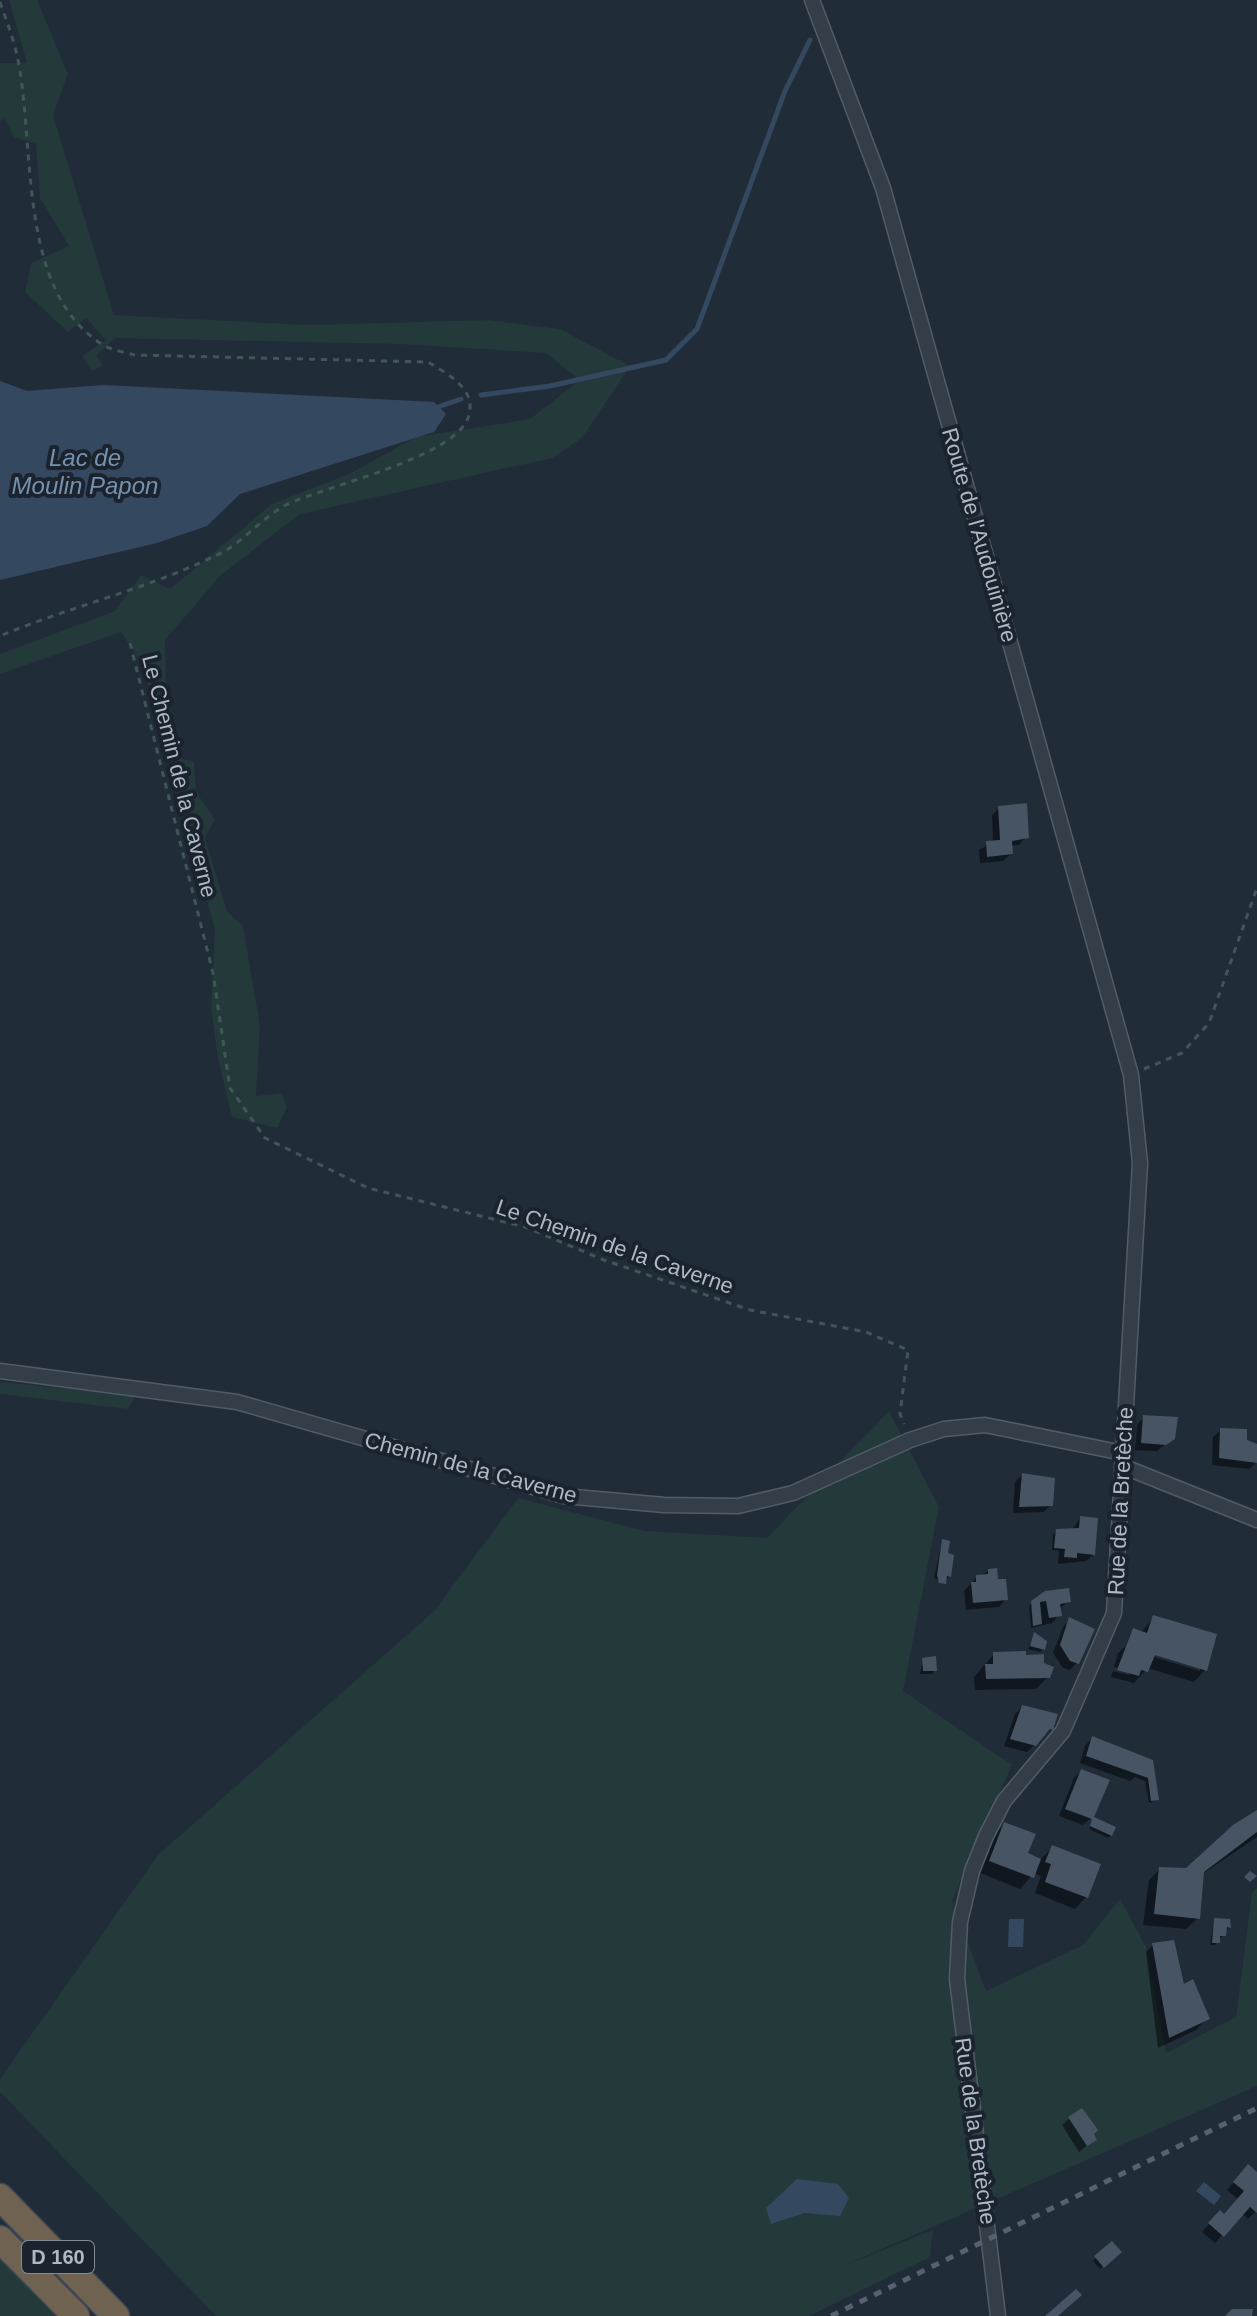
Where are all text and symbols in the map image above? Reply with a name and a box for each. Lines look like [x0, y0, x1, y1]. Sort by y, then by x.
street label: Route de l'Audouinière [937, 425, 1022, 645]
water label: Lac de Moulin Papon [12, 444, 158, 499]
street label: Le Chemin de la Caverne [137, 652, 222, 900]
street label: Le Chemin de la Caverne [493, 1194, 737, 1299]
street label: Rue de la Bretèche [1103, 1406, 1138, 1596]
street label: Chemin de la Caverne [362, 1427, 580, 1508]
street label: Rue de la Bretèche [950, 2036, 1001, 2226]
road number: D 160 [22, 2241, 94, 2273]

